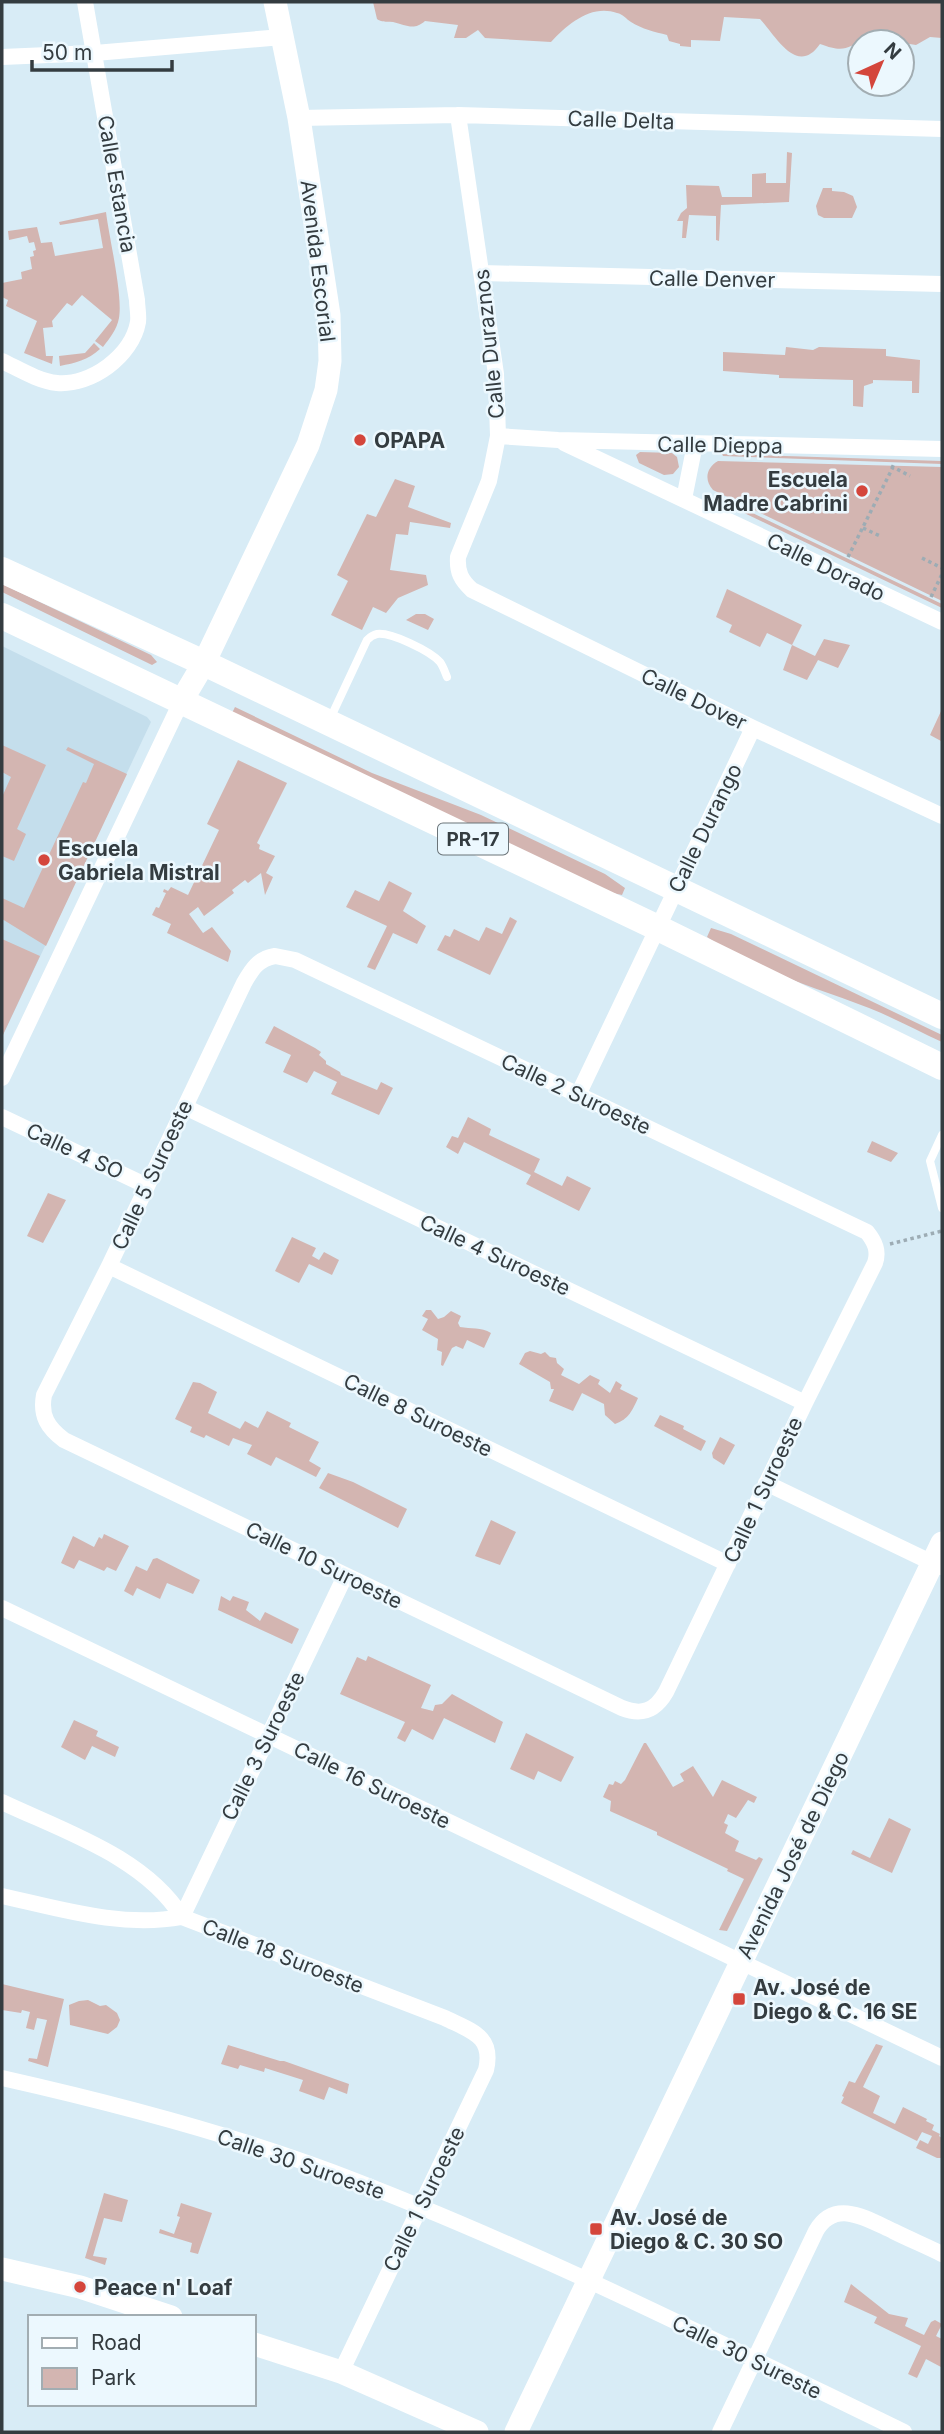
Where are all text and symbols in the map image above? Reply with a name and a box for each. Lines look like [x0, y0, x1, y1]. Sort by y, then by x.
scale bar [32, 28, 172, 72]
north arrow [846, 28, 916, 98]
text: N [879, 38, 906, 64]
text: 50 m [42, 40, 92, 65]
street label: Calle Delta [567, 106, 675, 134]
street label: Calle Estancia [93, 113, 141, 255]
street label: Avenida Escorial [296, 178, 340, 344]
street label: Calle Denver [649, 265, 776, 293]
street label: Calle Duraznos [469, 268, 509, 420]
place label: OPAPA [374, 428, 446, 453]
street label: Calle Dieppa [657, 431, 783, 459]
marker: OPAPA [352, 432, 368, 448]
place label: Escuela Madre Cabrini [703, 467, 848, 516]
marker: Escuela Madre Cabrini [854, 483, 870, 499]
street label: Calle Dorado [763, 528, 889, 606]
street label: Calle Dover [637, 663, 751, 735]
street label: Calle Durango [663, 759, 747, 897]
road number: PR-17 [438, 824, 508, 854]
place label: Escuela Gabriela Mistral [58, 836, 220, 885]
marker: Escuela Gabriela Mistral [36, 852, 52, 868]
street label: Calle 2 Suroeste [497, 1048, 655, 1140]
street label: Calle 5 Suroeste [106, 1096, 198, 1254]
street label: Calle 4 SO [22, 1118, 128, 1184]
street label: Calle 4 Suroeste [416, 1209, 574, 1301]
street label: Calle 8 Suroeste [339, 1368, 497, 1462]
street label: Calle 1 Suroeste [718, 1413, 808, 1567]
street label: Calle 10 Suroeste [241, 1516, 407, 1614]
street label: Calle 3 Suroeste [216, 1667, 310, 1825]
street label: Calle 16 Suroeste [290, 1736, 454, 1834]
street label: Avenida José de Diego [732, 1747, 854, 1963]
street label: Calle 18 Suroeste [199, 1914, 367, 1998]
place label: Av. José de Diego & C. 16 SE [753, 1975, 918, 2024]
marker: Av. José de Diego & C. 16 SE [731, 1991, 747, 2007]
street label: Calle 1 Suroeste [378, 2122, 470, 2276]
street label: Calle 30 Suroeste [214, 2124, 388, 2204]
place label: Av. José de Diego & C. 30 SO [610, 2205, 783, 2254]
marker: Av. José de Diego & C. 30 SO [588, 2221, 604, 2237]
place label: Peace n' Loaf [94, 2275, 233, 2300]
marker: Peace n' Loaf [72, 2279, 88, 2295]
street label: Calle 30 Sureste [668, 2310, 826, 2404]
legend [28, 2315, 256, 2406]
text: Road [91, 2330, 142, 2355]
text: Park [91, 2365, 136, 2390]

